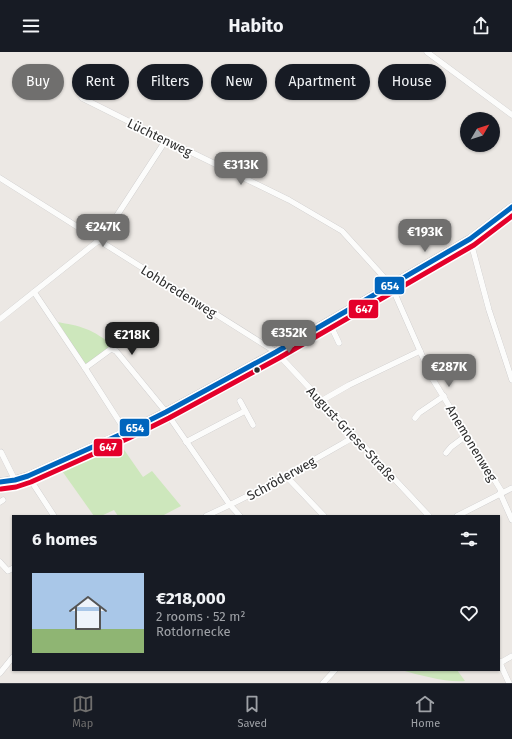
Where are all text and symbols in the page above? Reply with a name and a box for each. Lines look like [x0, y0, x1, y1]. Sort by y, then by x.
icon: menu [20, 15, 42, 37]
text: Habito [229, 15, 283, 37]
icon: share [470, 15, 492, 37]
chip: Buy [12, 64, 64, 100]
chip: Rent [72, 64, 129, 100]
chip: Filters [137, 64, 203, 100]
chip: New [211, 64, 267, 100]
chip: Apartment [275, 64, 370, 100]
chip: House [378, 64, 446, 100]
north arrow [460, 112, 500, 152]
map controls [460, 112, 500, 152]
street label: Lüchtenweg [125, 115, 195, 160]
pin: €313K [213, 152, 269, 186]
text: €313K [223, 157, 259, 172]
pin: €247K [75, 214, 131, 248]
text: €247K [85, 219, 121, 234]
pin: €193K [397, 219, 453, 253]
text: €193K [407, 224, 443, 239]
street label: Lohbredenweg [138, 262, 220, 321]
line badge: 654 [374, 276, 405, 295]
text: 654 [381, 280, 399, 293]
line badge: 647 [348, 299, 379, 319]
text: 647 [355, 303, 373, 316]
pin: €352K [261, 320, 317, 354]
pin: €218K [104, 322, 160, 356]
text: €352K [271, 325, 307, 340]
text: €218K [114, 327, 150, 342]
pin: €287K [421, 354, 477, 388]
text: €287K [431, 359, 467, 374]
unlabelled marker [252, 365, 262, 375]
street label: August-Griese-Straße [304, 384, 400, 485]
street label: Anemonenweg [443, 402, 500, 484]
line badge: 654 [119, 418, 150, 437]
text: 654 [126, 422, 144, 435]
line badge: 647 [93, 438, 123, 457]
text: 647 [99, 441, 117, 454]
street label: Schröderweg [244, 453, 318, 503]
icon: filters [458, 528, 480, 550]
text: 6 homes [32, 529, 97, 550]
text: €218,000 [156, 588, 226, 609]
icon: home [64, 589, 112, 637]
icon: heart [458, 602, 480, 624]
text: 2 rooms · 52 m² [156, 609, 245, 624]
text: Rotdornecke [156, 624, 231, 639]
tab: Map [72, 693, 94, 730]
tab: Saved [237, 693, 267, 730]
tab: Home [411, 693, 440, 730]

